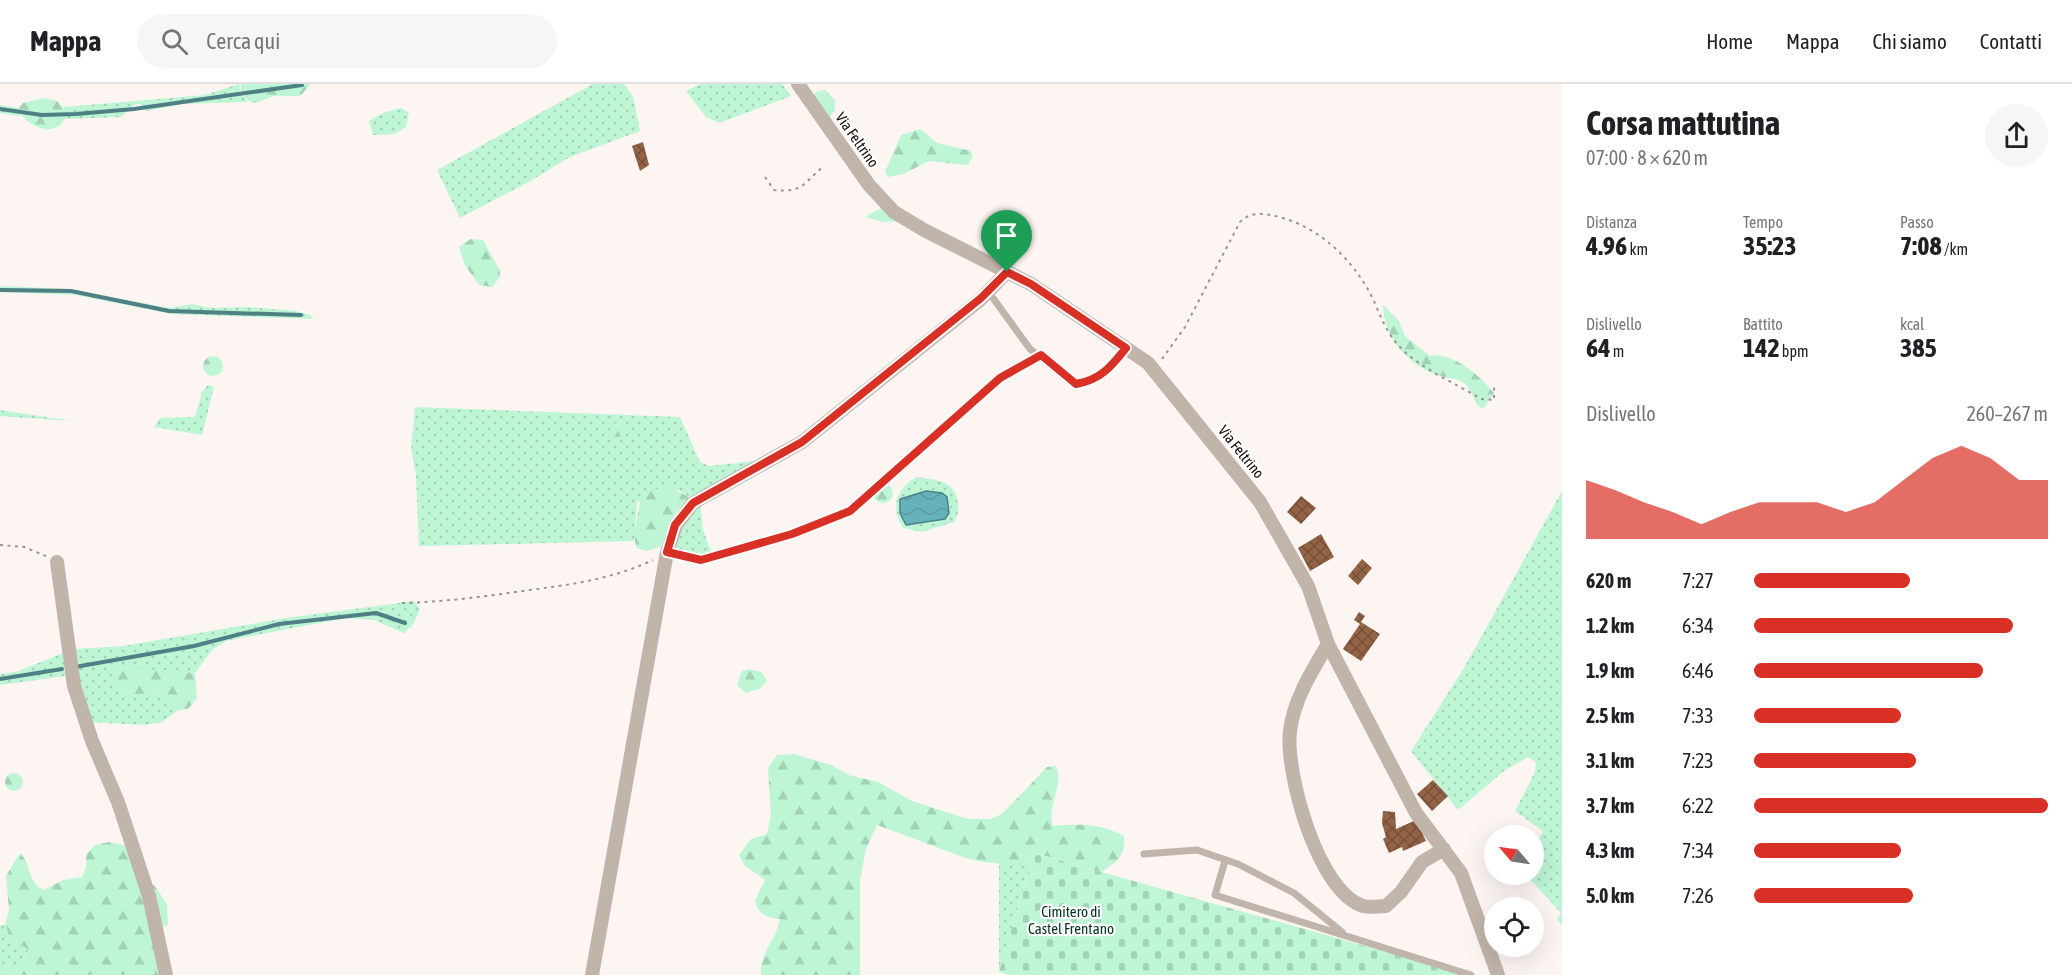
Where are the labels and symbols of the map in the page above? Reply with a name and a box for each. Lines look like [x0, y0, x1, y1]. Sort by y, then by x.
street label: Via Feltrino [832, 109, 882, 170]
pin [981, 210, 1032, 272]
street label: Via Feltrino [1215, 422, 1268, 481]
north arrow [1484, 825, 1544, 885]
park label: Cimitero di Castel Frentano [1028, 903, 1114, 937]

